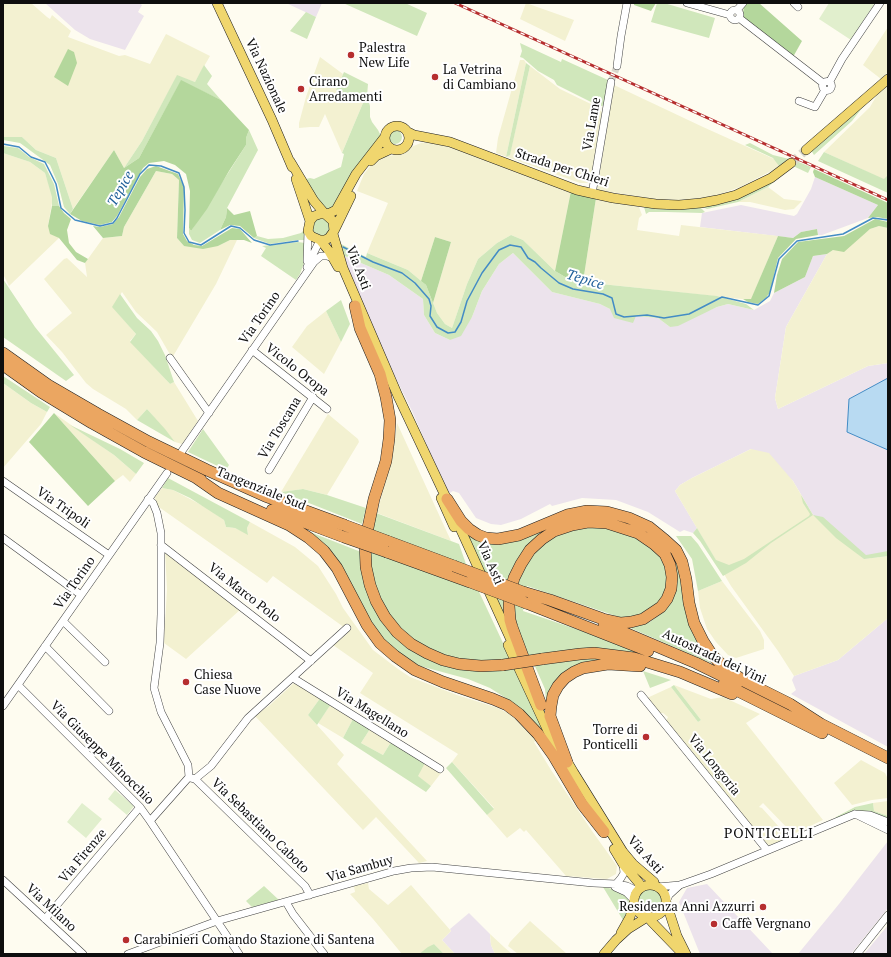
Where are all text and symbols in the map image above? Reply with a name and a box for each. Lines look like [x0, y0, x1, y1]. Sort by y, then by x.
street label: Via Nazionale [242, 36, 290, 116]
place label: Palestra New Life [359, 40, 409, 71]
marker: Palestra New Life [346, 50, 356, 60]
place label: La Vetrina di Cambiano [443, 62, 516, 93]
marker: La Vetrina di Cambiano [430, 72, 440, 82]
place label: Cirano Arredamenti [309, 74, 382, 105]
marker: Cirano Arredamenti [296, 84, 306, 94]
street label: Via Lame [580, 96, 604, 152]
street label: Strada per Chieri [513, 145, 611, 191]
water label: Tepice [104, 168, 138, 210]
street label: Via Asti [343, 244, 373, 292]
water label: Tepice [564, 266, 606, 294]
street label: Via Torino [236, 289, 284, 347]
street label: Vicolo Oropa [262, 341, 332, 399]
street label: Via Toscana [255, 394, 305, 462]
street label: Tangenziale Sud [214, 464, 308, 514]
street label: Via Tripoli [33, 484, 93, 532]
street label: Via Asti [474, 539, 506, 587]
street label: Via Torino [51, 554, 99, 612]
street label: Via Marco Polo [205, 560, 283, 626]
street label: Autostrada dei Vini [660, 626, 768, 688]
place label: Chiesa Case Nuove [194, 667, 261, 698]
marker: Chiesa Case Nuove [181, 677, 191, 687]
street label: Via Magellano [333, 684, 411, 742]
street label: Via Giuseppe Minocchio [47, 698, 157, 808]
place label: Torre di Ponticelli [583, 722, 638, 753]
street label: Via Longoria [685, 731, 743, 799]
marker: Torre di Ponticelli [641, 732, 651, 742]
street label: Via Sebastiano Caboto [208, 775, 312, 877]
street label: Via Firenze [56, 826, 110, 886]
district label: PONTICELLI [724, 826, 814, 842]
street label: Via Asti [624, 833, 666, 877]
street label: Via Sambuy [325, 852, 395, 886]
street label: Via Milano [23, 881, 79, 935]
place label: Residenza Anni Azzurri [619, 899, 755, 915]
marker: Residenza Anni Azzurri [758, 902, 768, 912]
place label: Caffè Vergnano [722, 916, 811, 932]
marker: Caffè Vergnano [709, 919, 719, 929]
place label: Carabinieri Comando Stazione di Santena [134, 932, 374, 948]
marker: Carabinieri Comando Stazione di Santena [121, 935, 131, 945]

